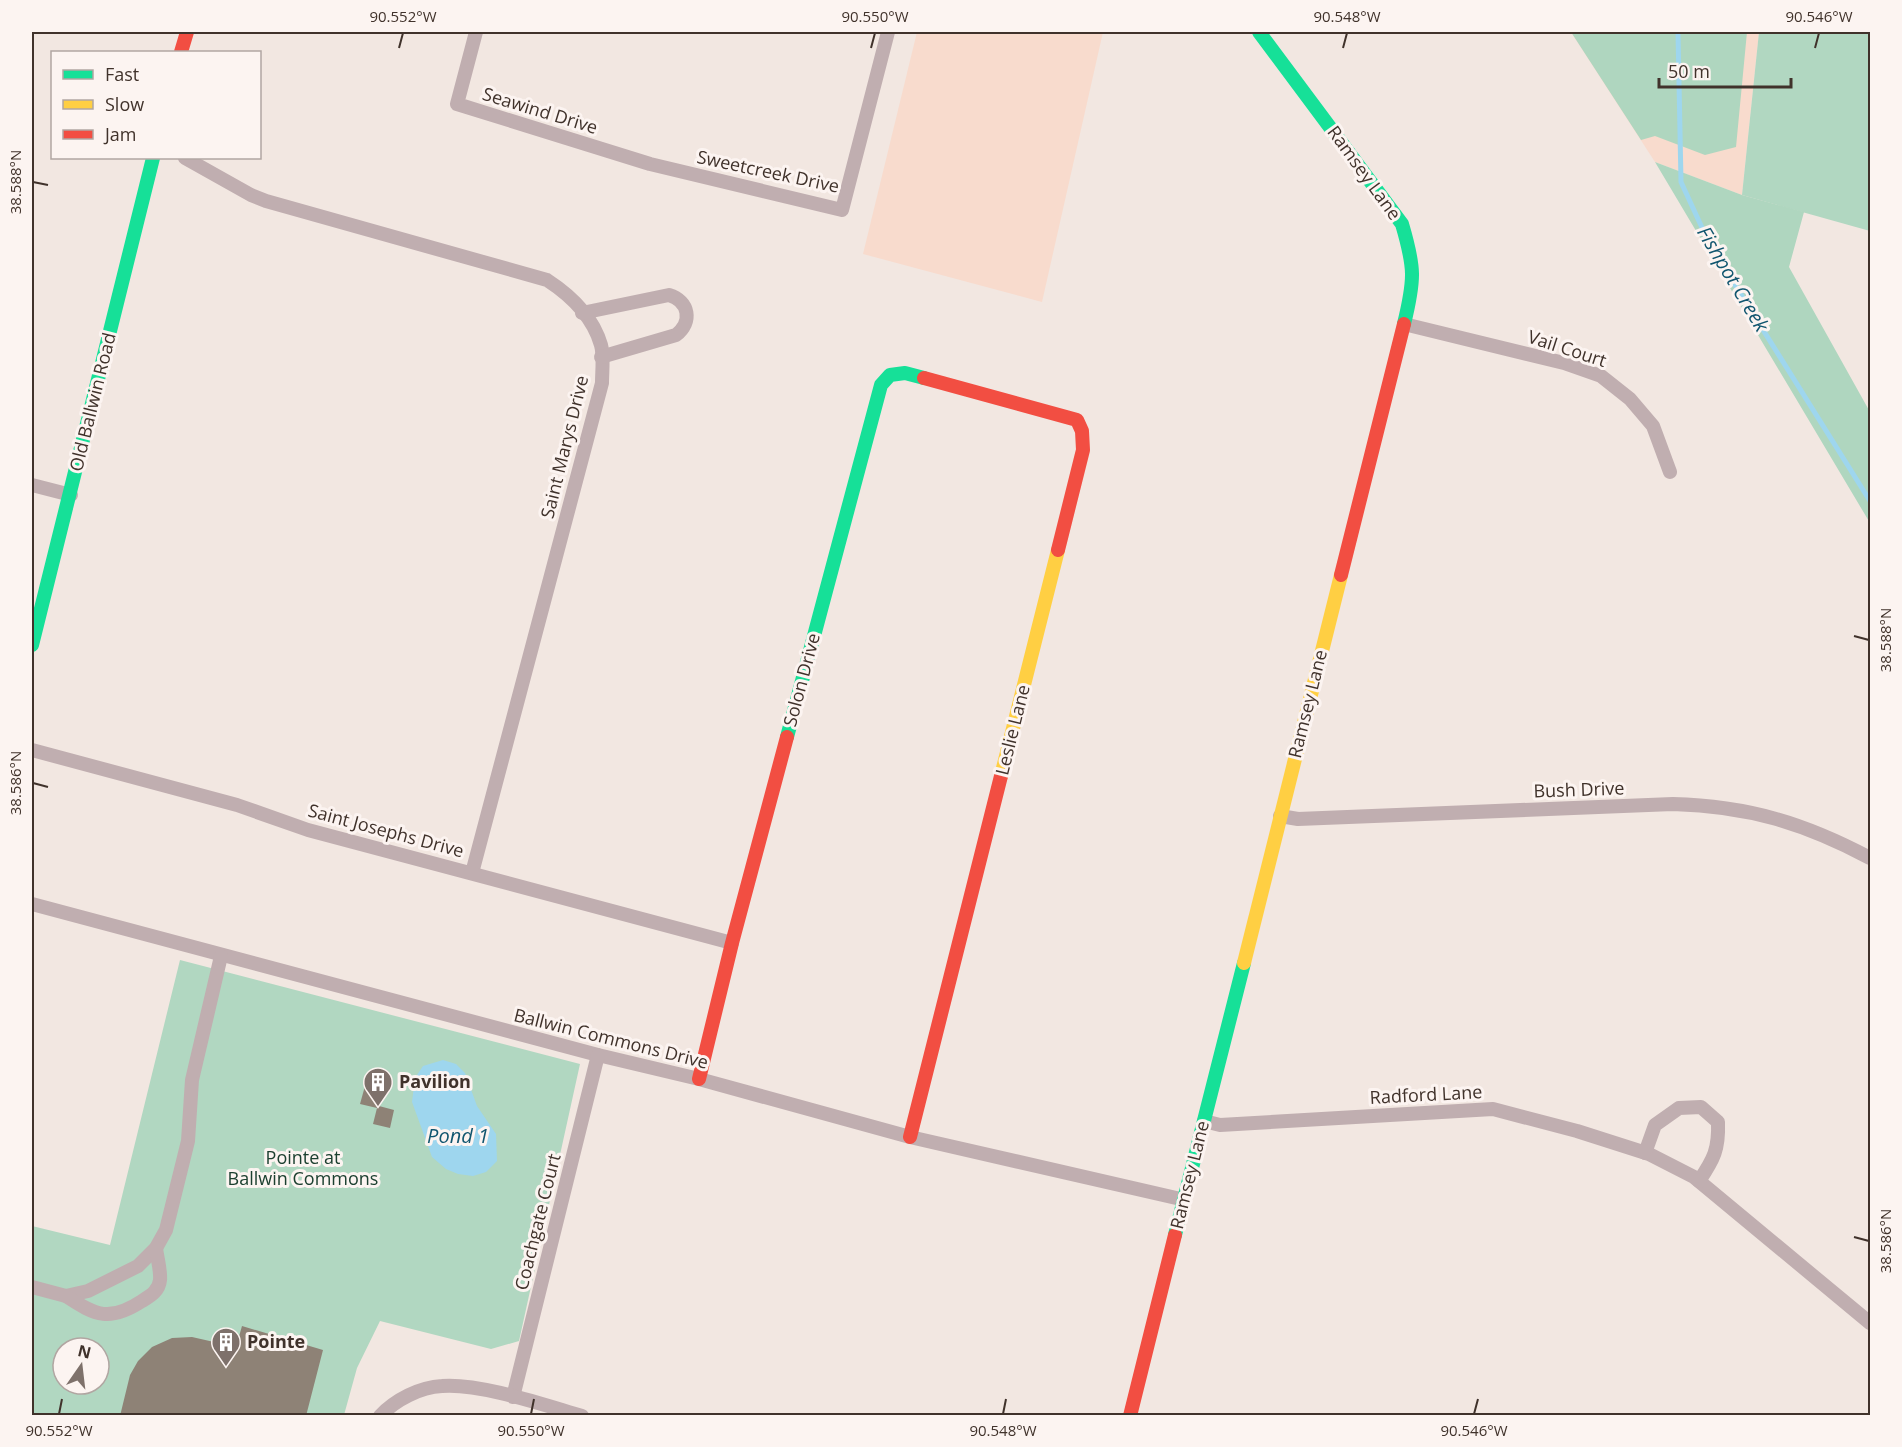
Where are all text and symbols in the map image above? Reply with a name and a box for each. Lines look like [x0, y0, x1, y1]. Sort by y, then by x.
text: 90.552°W [369, 6, 437, 26]
text: 90.550°W [841, 6, 909, 26]
text: 90.548°W [1313, 6, 1381, 26]
text: 90.546°W [1785, 6, 1853, 26]
legend [51, 51, 261, 159]
scale bar [1659, 51, 1791, 89]
text: 50 m [1668, 59, 1710, 83]
text: Fast [105, 62, 139, 86]
street label: Seawind Drive [480, 81, 601, 139]
text: Slow [105, 92, 144, 116]
street label: Ramsey Lane [1323, 121, 1407, 224]
text: Jam [103, 122, 137, 146]
street label: Sweetcreek Drive [695, 144, 842, 198]
text: 38.588°N [5, 150, 25, 214]
water label: Fishpot Creek [1691, 221, 1776, 338]
street label: Vail Court [1525, 324, 1610, 372]
street label: Old Ballwin Road [63, 330, 121, 474]
street label: Saint Marys Drive [535, 373, 593, 521]
text: 38.588°N [1875, 608, 1895, 672]
street label: Solon Drive [777, 630, 825, 729]
street label: Ramsey Lane [1282, 647, 1332, 760]
street label: Leslie Lane [989, 682, 1035, 778]
text: 38.586°N [5, 751, 25, 815]
street label: Bush Drive [1533, 775, 1625, 803]
street label: Saint Josephs Drive [306, 798, 467, 862]
street label: Ballwin Commons Drive [511, 1002, 711, 1074]
building icon: Pavilion [362, 1066, 394, 1108]
place label: Pavilion [399, 1069, 471, 1093]
street label: Radford Lane [1369, 1079, 1483, 1109]
street label: Ramsey Lane [1164, 1118, 1214, 1231]
water label: Pond 1 [427, 1122, 489, 1149]
park label: Pointe at Ballwin Commons [228, 1145, 378, 1190]
street label: Coachgate Court [508, 1151, 566, 1292]
text: 38.586°N [1875, 1209, 1895, 1273]
building icon: Pointe [210, 1326, 242, 1368]
place label: Pointe [247, 1329, 305, 1353]
north arrow [51, 1336, 111, 1396]
text: N [76, 1339, 94, 1364]
text: 90.552°W [25, 1420, 93, 1440]
text: 90.550°W [497, 1420, 565, 1440]
text: 90.548°W [969, 1420, 1037, 1440]
text: 90.546°W [1440, 1420, 1508, 1440]

